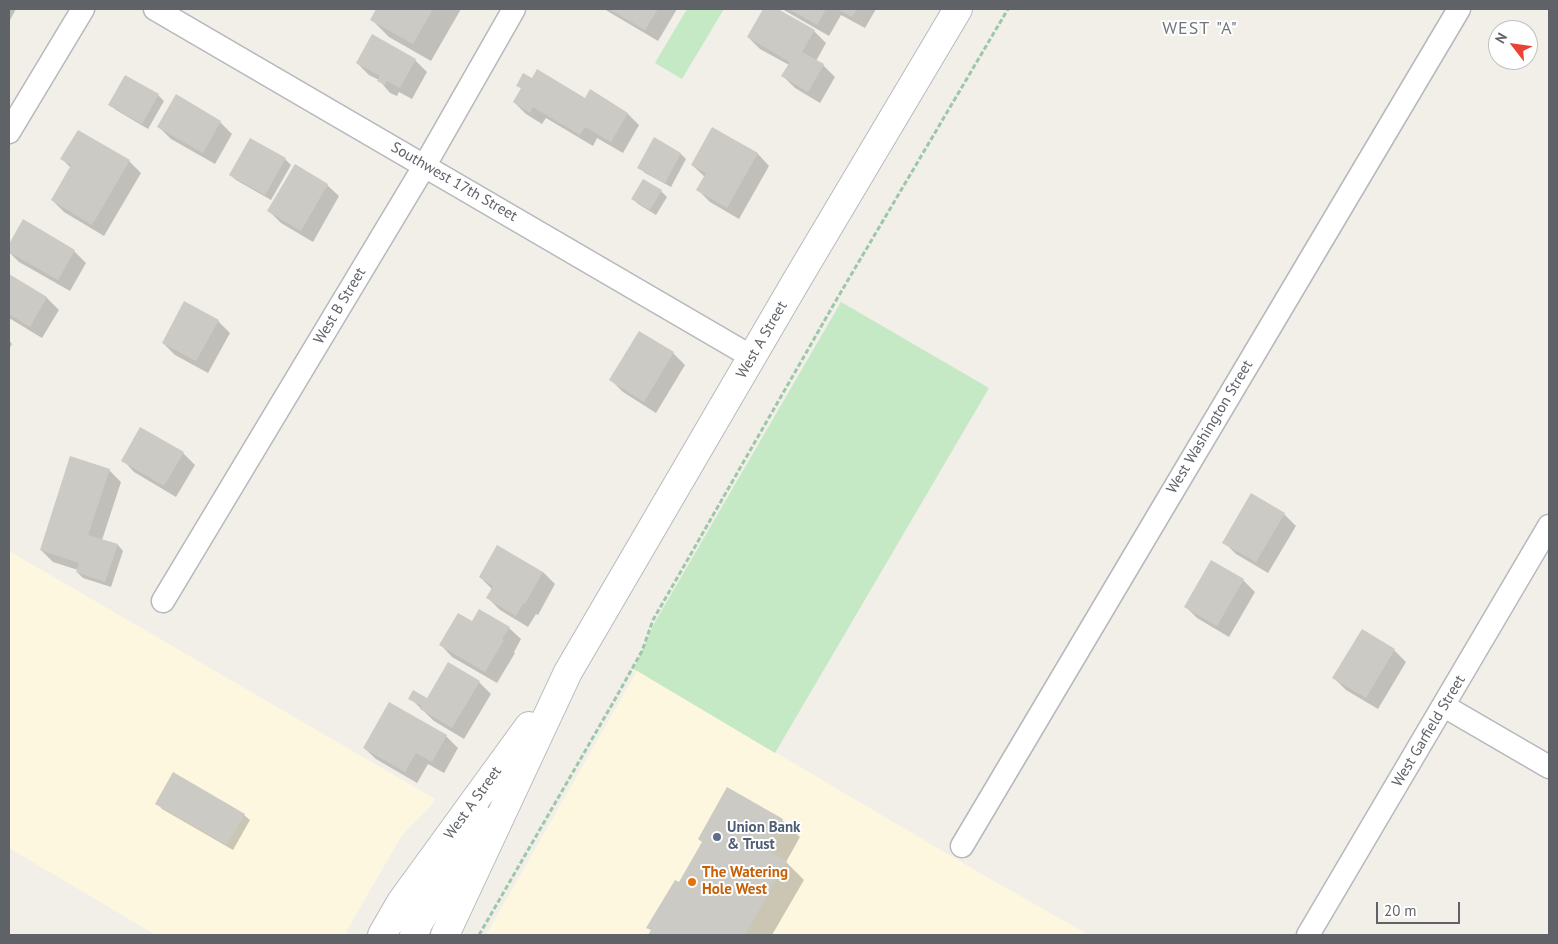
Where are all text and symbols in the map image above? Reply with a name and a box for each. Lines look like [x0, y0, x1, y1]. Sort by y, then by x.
district label: WEST "A" [1161, 18, 1239, 40]
north arrow [1488, 20, 1538, 70]
text: N [1491, 30, 1511, 46]
street label: Southwest 17th Street [388, 138, 520, 226]
street label: West B Street [310, 265, 370, 347]
street label: West A Street [733, 298, 791, 382]
street label: West Washington Street [1163, 357, 1257, 497]
street label: West Garfield Street [1389, 672, 1469, 790]
street label: West A Street [440, 763, 506, 843]
place label: Union Bank & Trust [727, 819, 800, 854]
marker: Union Bank & Trust [711, 831, 723, 843]
place label: The Watering Hole West [702, 864, 788, 899]
marker: The Watering Hole West [686, 876, 698, 888]
scale bar [1378, 892, 1462, 924]
text: 20 m [1384, 901, 1417, 920]

